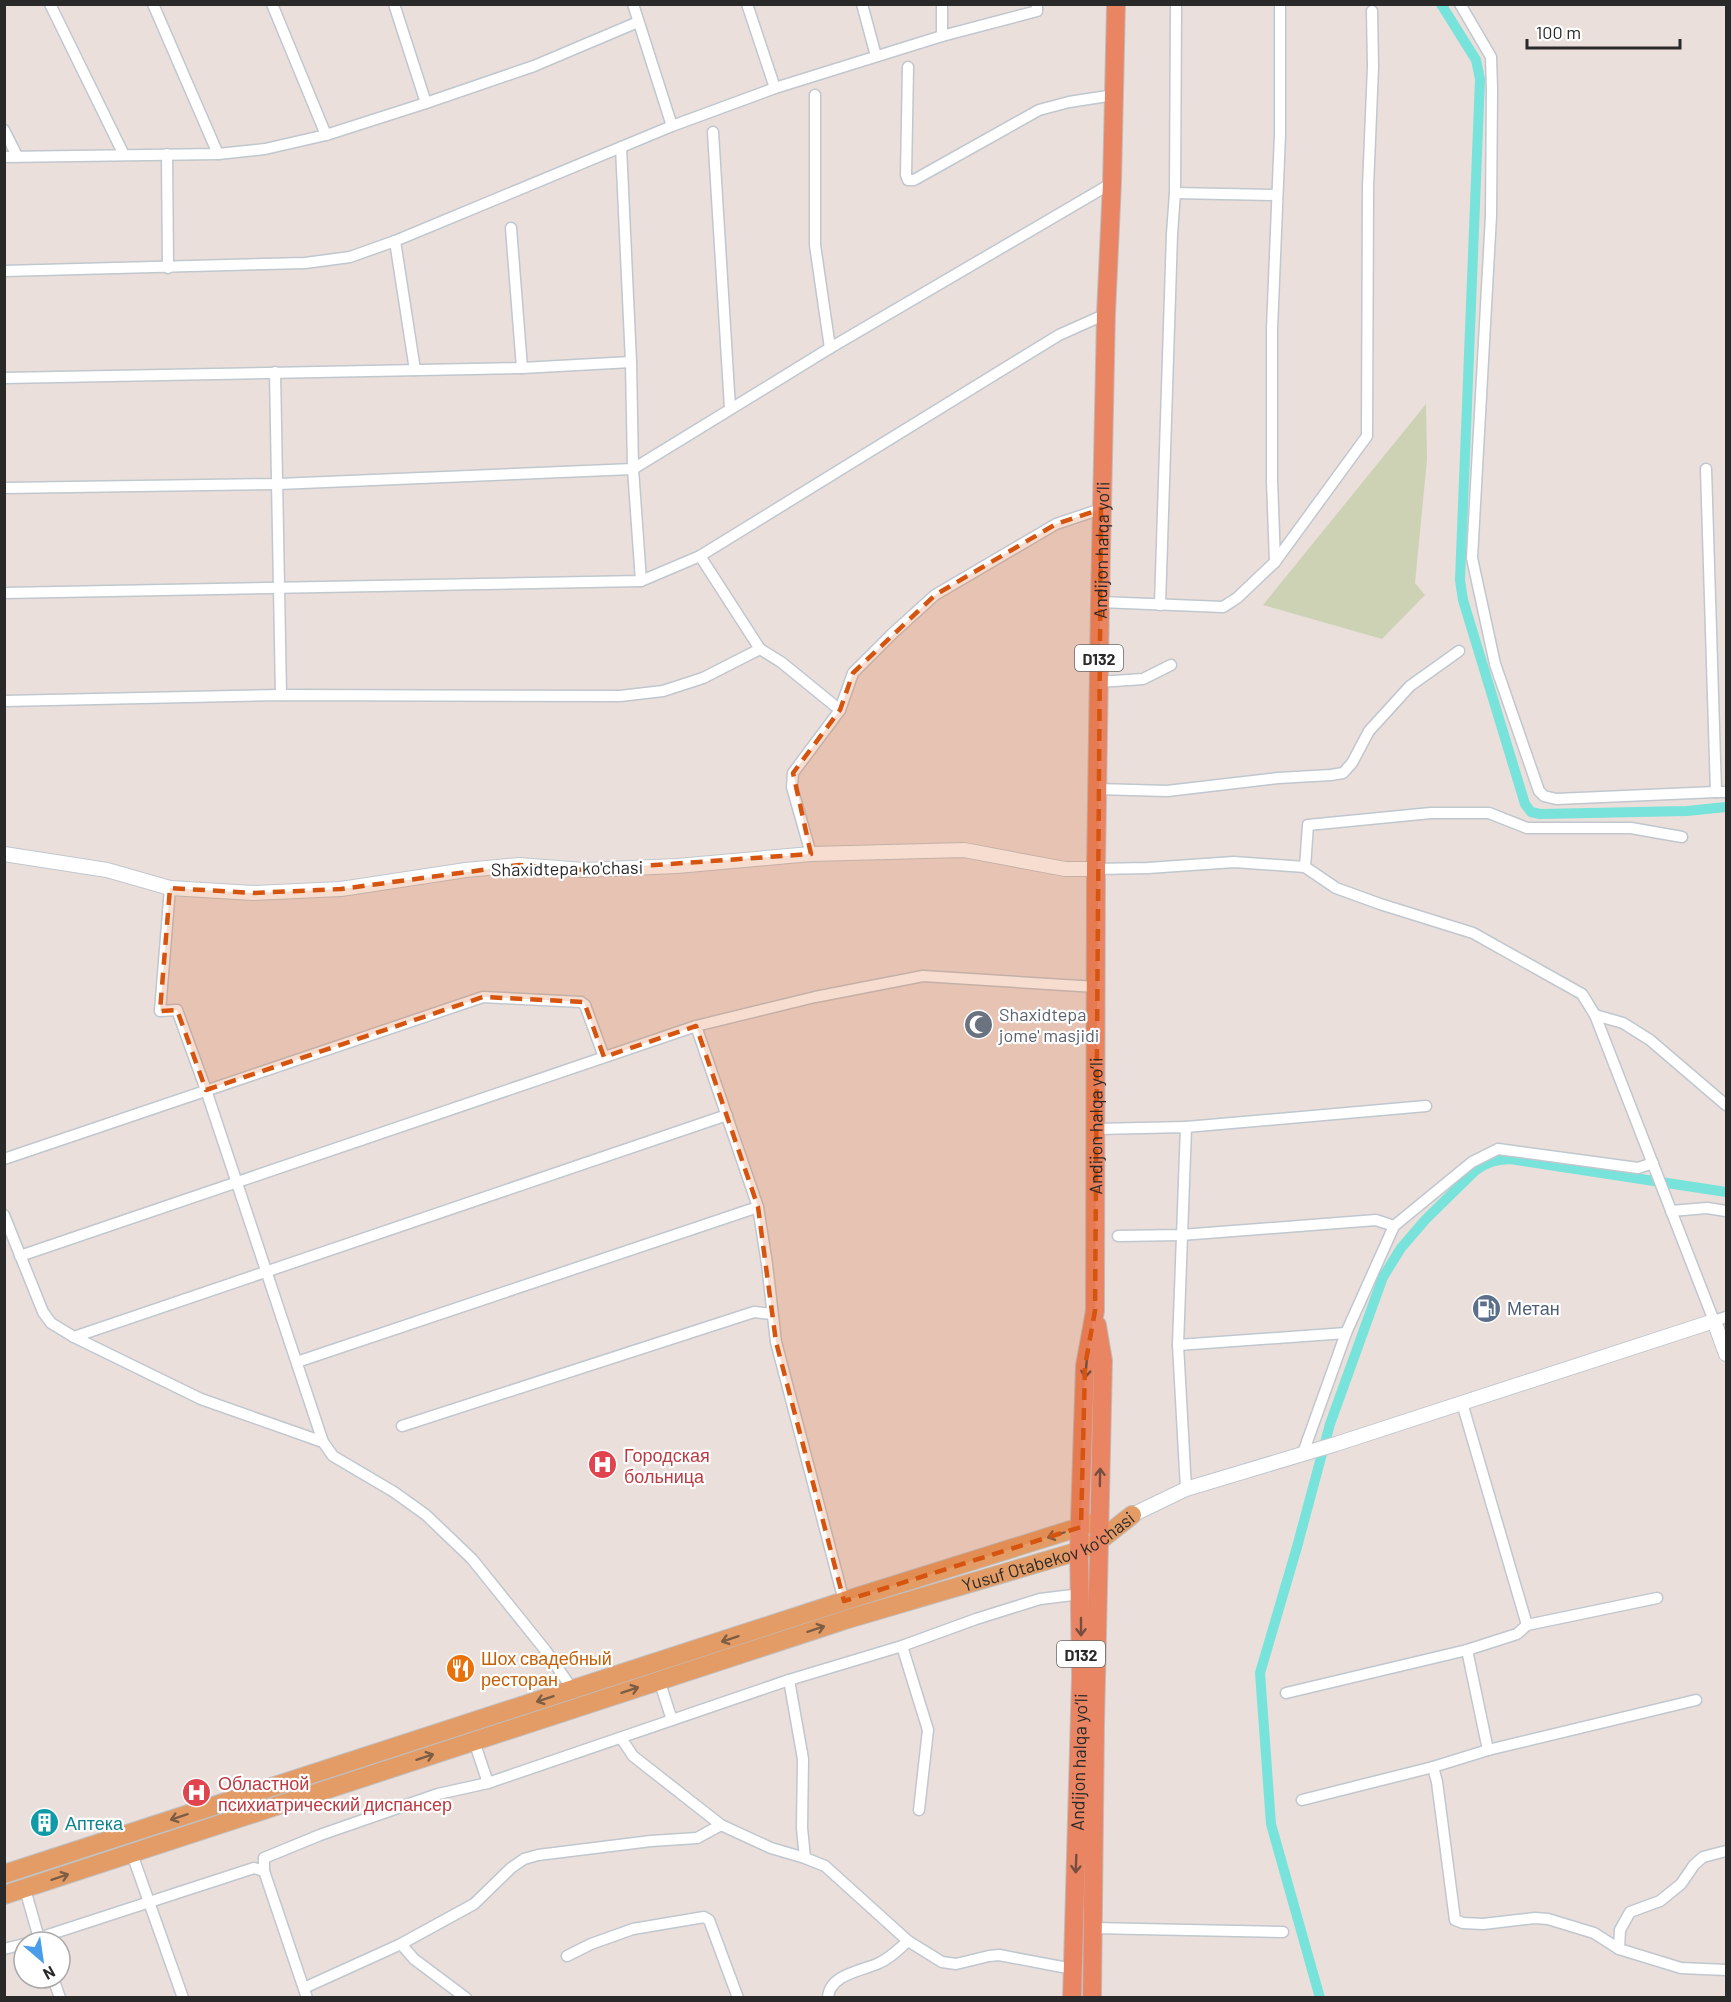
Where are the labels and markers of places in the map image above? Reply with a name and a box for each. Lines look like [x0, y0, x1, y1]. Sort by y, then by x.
place label: Shaxidtepa jome' masjidi [998, 1003, 1099, 1046]
mosque icon: Shaxidtepa jome' masjidi [962, 1008, 994, 1040]
fuel station icon: Метан [1470, 1292, 1502, 1324]
place label: Метан [1507, 1297, 1560, 1319]
place label: Городская больница [624, 1444, 710, 1487]
hospital icon: Городская больница [587, 1449, 619, 1481]
place label: Шох свадебный ресторан [481, 1647, 612, 1690]
restaurant icon: Шох свадебный ресторан [444, 1652, 476, 1684]
place label: Областной психиатрический диспансер [218, 1772, 452, 1815]
hospital icon: Областной психиатрический диспансер [181, 1777, 213, 1809]
building icon: Аптека [28, 1807, 60, 1839]
place label: Аптека [65, 1812, 124, 1834]

